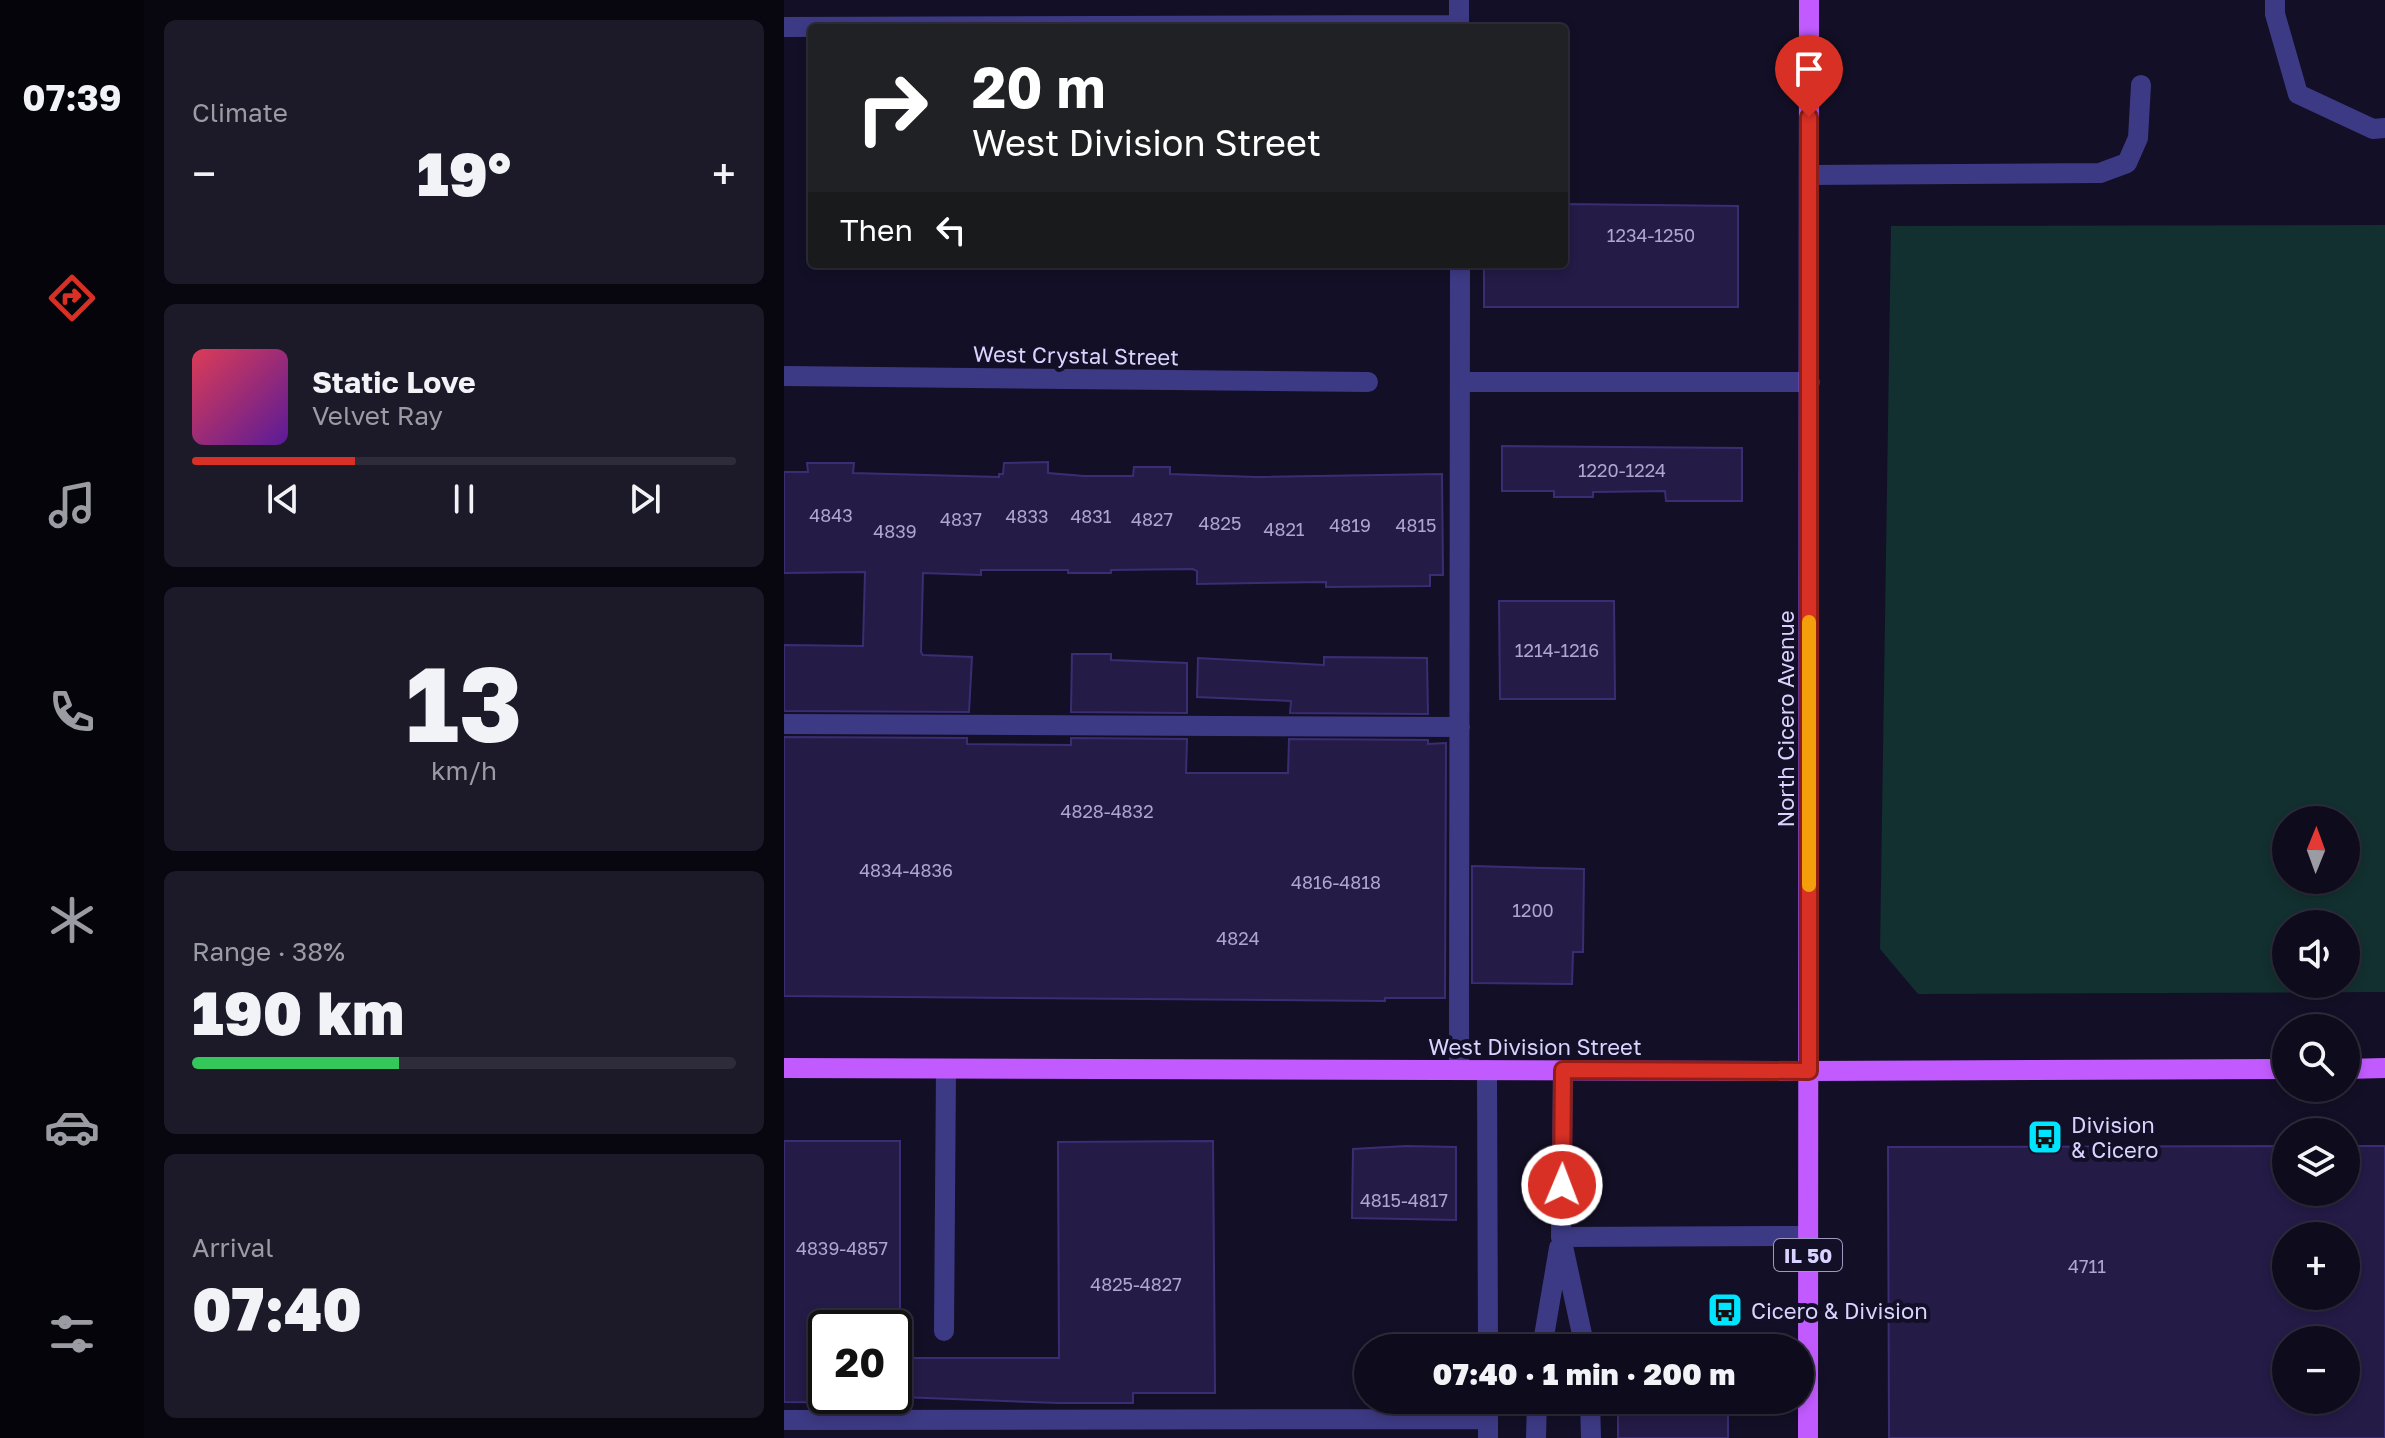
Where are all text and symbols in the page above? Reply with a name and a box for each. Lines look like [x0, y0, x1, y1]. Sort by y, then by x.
pin [1775, 35, 1843, 117]
icon: arrive [1787, 47, 1831, 91]
text: 20 m [972, 53, 1106, 120]
icon: right [840, 56, 944, 160]
text: 07:39 [22, 76, 122, 119]
text: Climate [192, 97, 288, 128]
text: West Division Street [972, 121, 1321, 164]
text: 19° [417, 137, 511, 209]
text: − [192, 147, 216, 200]
text: + [712, 147, 736, 200]
icon: left [929, 208, 973, 252]
text: Then [840, 212, 913, 248]
house number: 1234-1250 [1607, 224, 1695, 246]
icon: directions [44, 270, 100, 326]
street label: West Crystal Street [973, 340, 1179, 370]
text: Static Love [312, 364, 476, 400]
text: Velvet Ray [312, 400, 443, 431]
house number: 1220-1224 [1578, 459, 1666, 481]
icon: music [44, 477, 100, 533]
icon: previous [261, 477, 305, 521]
icon: pause [442, 477, 486, 521]
icon: next [623, 477, 667, 521]
house number: 4843 [809, 504, 853, 526]
house number: 4833 [1005, 505, 1049, 527]
house number: 4831 [1070, 505, 1112, 527]
house number: 4837 [940, 508, 982, 530]
house number: 4827 [1131, 508, 1173, 530]
house number: 4825 [1199, 512, 1241, 534]
house number: 4819 [1329, 514, 1371, 536]
house number: 4815 [1395, 514, 1437, 536]
house number: 4821 [1263, 518, 1305, 540]
house number: 4839 [873, 520, 917, 542]
street label: North Cicero Avenue [1772, 610, 1799, 828]
house number: 1214-1216 [1515, 639, 1599, 661]
text: 13 [405, 640, 523, 765]
icon: phone [44, 684, 100, 740]
text: km/h [431, 755, 497, 786]
house number: 4828-4832 [1060, 800, 1154, 822]
north arrow [2272, 806, 2360, 894]
map controls [2272, 806, 2360, 1414]
house number: 4834-4836 [859, 859, 953, 881]
house number: 4816-4818 [1291, 871, 1381, 893]
icon: climate [44, 892, 100, 948]
house number: 1200 [1512, 899, 1554, 921]
button: sound [2272, 910, 2360, 998]
house number: 4824 [1216, 927, 1260, 949]
text: Range · 38% [192, 936, 345, 967]
text: 190 km [192, 976, 404, 1048]
button: search [2272, 1014, 2360, 1102]
street label: West Division Street [1428, 1033, 1642, 1060]
icon: car [44, 1099, 100, 1155]
place label: Division & Cicero [2071, 1111, 2158, 1163]
bus stop icon: Division & Cicero [2026, 1118, 2064, 1156]
button: layers [2272, 1118, 2360, 1206]
position arrow [1520, 1143, 1604, 1227]
house number: 4815-4817 [1360, 1189, 1448, 1211]
button: + [2272, 1222, 2360, 1310]
text: Arrival [192, 1232, 273, 1263]
house number: 4839-4857 [796, 1237, 888, 1259]
road number: IL 50 [1774, 1239, 1842, 1271]
house number: 4711 [2068, 1255, 2106, 1277]
text: 07:40 [192, 1272, 362, 1344]
house number: 4825-4827 [1090, 1273, 1182, 1295]
bus stop icon: Cicero & Division [1706, 1291, 1744, 1329]
place label: Cicero & Division [1751, 1297, 1928, 1324]
icon: filters [44, 1306, 100, 1362]
speed limit sign: 20 [808, 1310, 912, 1414]
button: − [2272, 1326, 2360, 1414]
text: 07:40 · 1 min · 200 m [1433, 1356, 1735, 1392]

